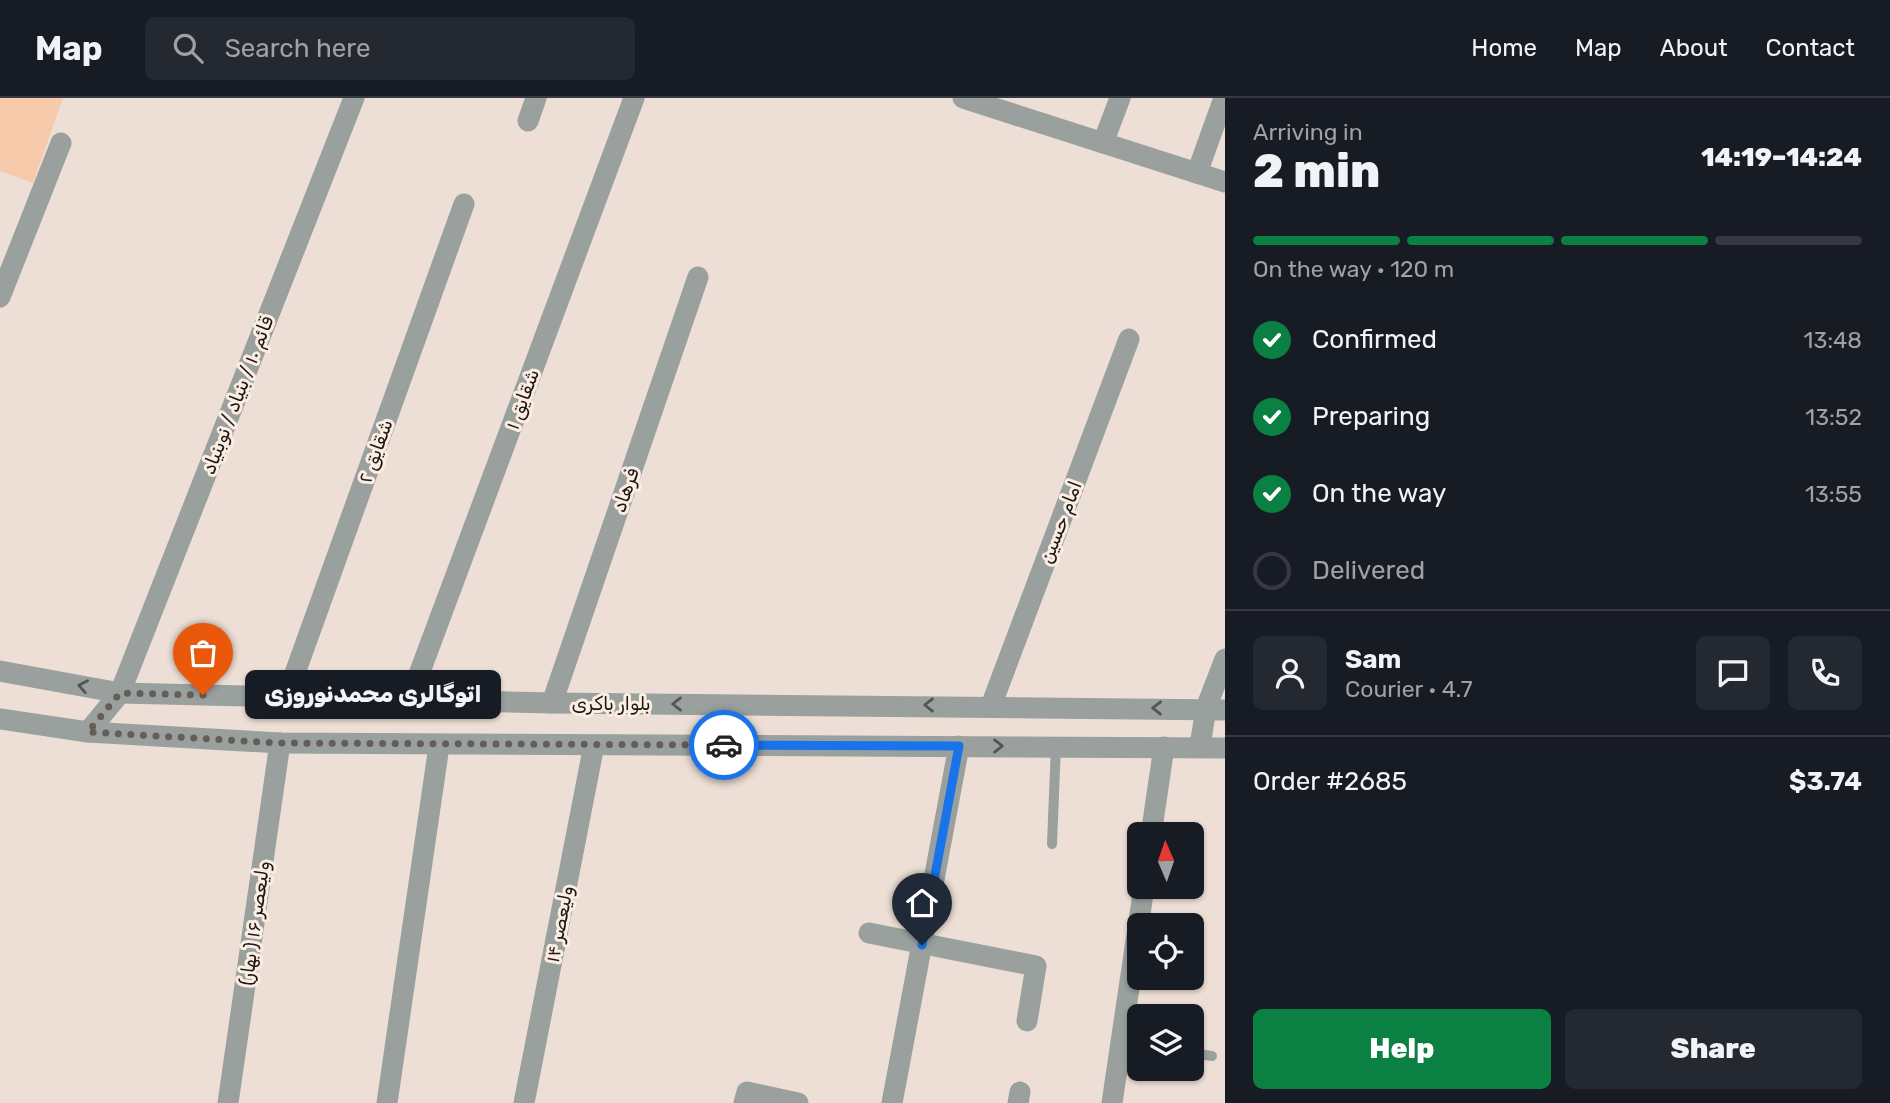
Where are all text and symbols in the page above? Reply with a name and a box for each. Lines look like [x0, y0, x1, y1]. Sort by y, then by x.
search box [145, 17, 635, 80]
text: Map [35, 29, 103, 68]
icon: search [169, 29, 207, 67]
text: Search here [225, 33, 370, 64]
text: Home [1471, 34, 1537, 62]
text: Map [1575, 34, 1622, 62]
text: About [1660, 34, 1728, 62]
text: Contact [1766, 34, 1855, 62]
text: Arriving in [1253, 118, 1363, 146]
text: 14:19–14:24 [1701, 142, 1862, 173]
text: 2 min [1253, 144, 1380, 199]
text: On the way · 120 m [1253, 255, 1454, 283]
street label: قائم ۱۰ / بنیاد / نوبنیاد [197, 313, 279, 478]
icon: check [1253, 321, 1291, 359]
text: Confirmed [1312, 324, 1437, 355]
text: 13:48 [1804, 326, 1862, 354]
street label: شقایق ۱ [501, 366, 544, 433]
icon: check [1253, 398, 1291, 436]
text: Preparing [1312, 401, 1430, 432]
text: 13:52 [1805, 403, 1862, 431]
street label: شقایق ۲ [353, 416, 398, 486]
street label: فرهاد [607, 465, 644, 515]
icon: check [1253, 475, 1291, 513]
street label: امام حسین [1034, 478, 1088, 567]
text: On the way [1312, 478, 1446, 509]
text: 13:55 [1805, 480, 1862, 508]
text: Delivered [1312, 555, 1425, 586]
pin [173, 623, 233, 695]
icon: bag [184, 634, 222, 672]
button: person [1253, 636, 1327, 710]
button: chat [1696, 636, 1770, 710]
button: phone [1788, 636, 1862, 710]
text: Sam [1345, 644, 1401, 675]
callout: اتوگالری محمدنوروزی [245, 670, 500, 720]
text: Courier · 4.7 [1345, 675, 1472, 703]
one-way arrow [77, 679, 89, 694]
text: اتوگالری محمدنوروزی [264, 680, 482, 708]
street label: بلوار باکری [571, 692, 651, 715]
one-way arrow [672, 696, 682, 712]
one-way arrow [924, 697, 934, 713]
one-way arrow [1151, 700, 1162, 715]
courier [689, 710, 759, 780]
icon: car [705, 726, 743, 764]
one-way arrow [993, 738, 1004, 754]
text: Order #2685 [1253, 766, 1407, 797]
text: $3.74 [1789, 766, 1862, 797]
north arrow [1127, 822, 1204, 900]
map controls [1127, 822, 1204, 1081]
street label: ولیعصر ۱۶ ( بهار) [234, 859, 275, 987]
pin [892, 873, 952, 945]
street label: ولیعصر ۱۴ [541, 884, 578, 965]
icon: home [903, 884, 941, 922]
button: locate [1127, 913, 1204, 990]
button: layers [1127, 1004, 1204, 1081]
button: Help [1253, 1009, 1551, 1089]
button: Share [1565, 1009, 1862, 1089]

